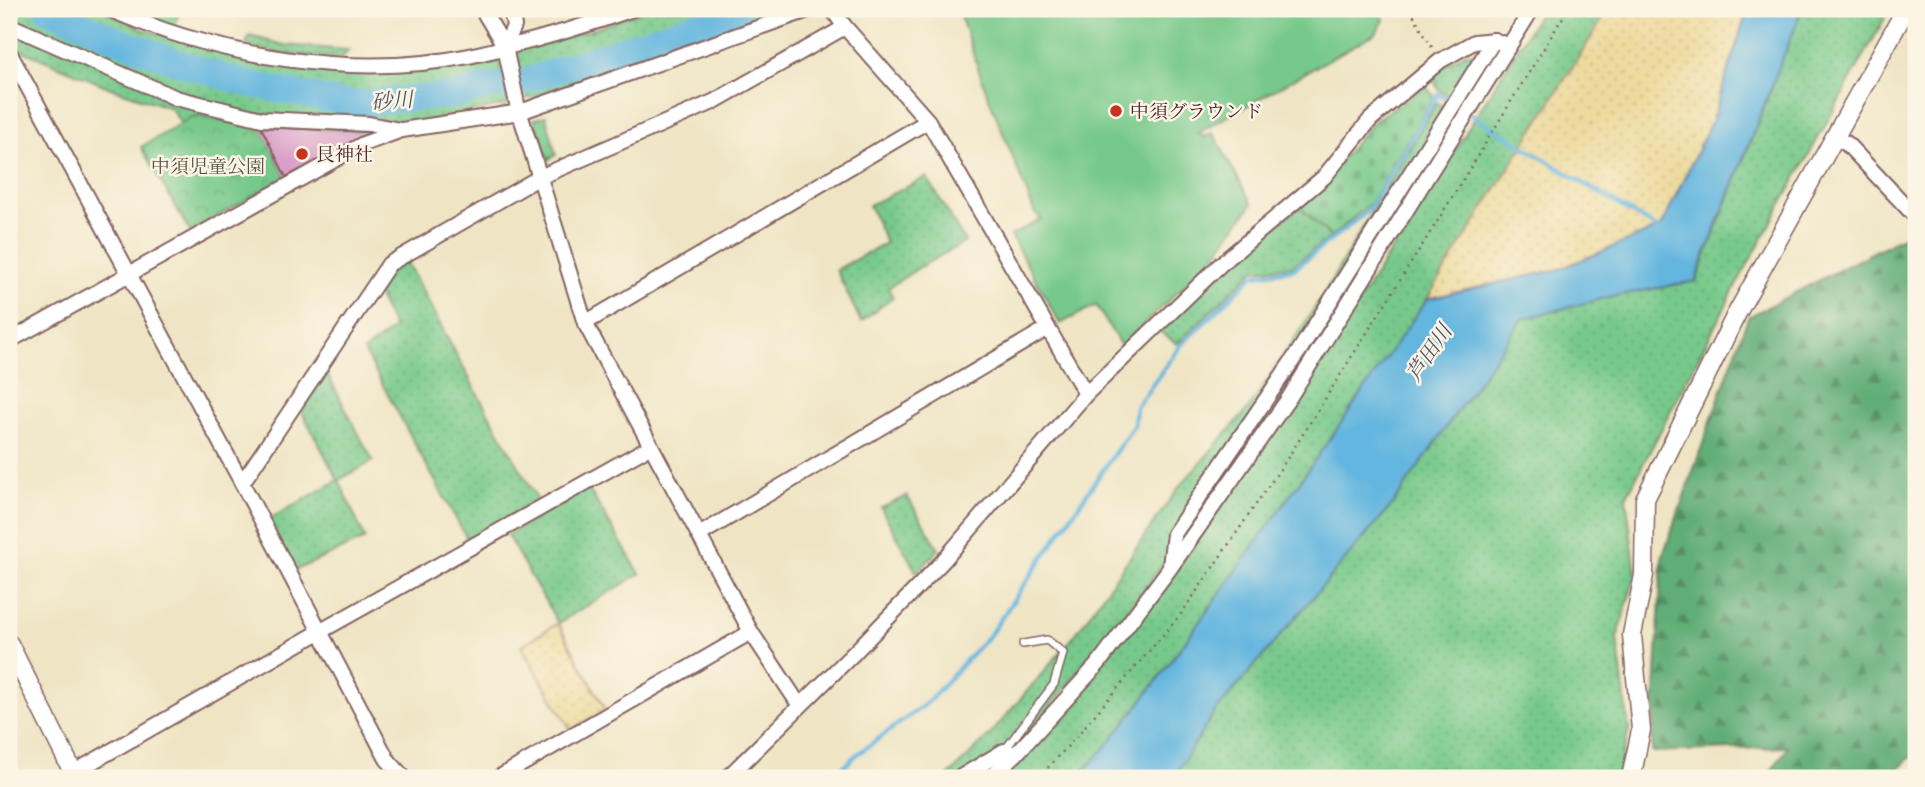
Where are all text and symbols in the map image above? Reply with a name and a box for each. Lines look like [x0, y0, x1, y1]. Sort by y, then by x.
water label: 砂川 [370, 86, 416, 115]
place label: 中須グラウンド [1130, 100, 1263, 123]
marker: 中須グラウンド [1108, 103, 1124, 119]
place label: 艮神社 [316, 143, 373, 166]
marker: 艮神社 [294, 146, 310, 162]
park label: 中須児童公園 [151, 155, 265, 178]
water label: 芦田川 [1401, 318, 1458, 386]

